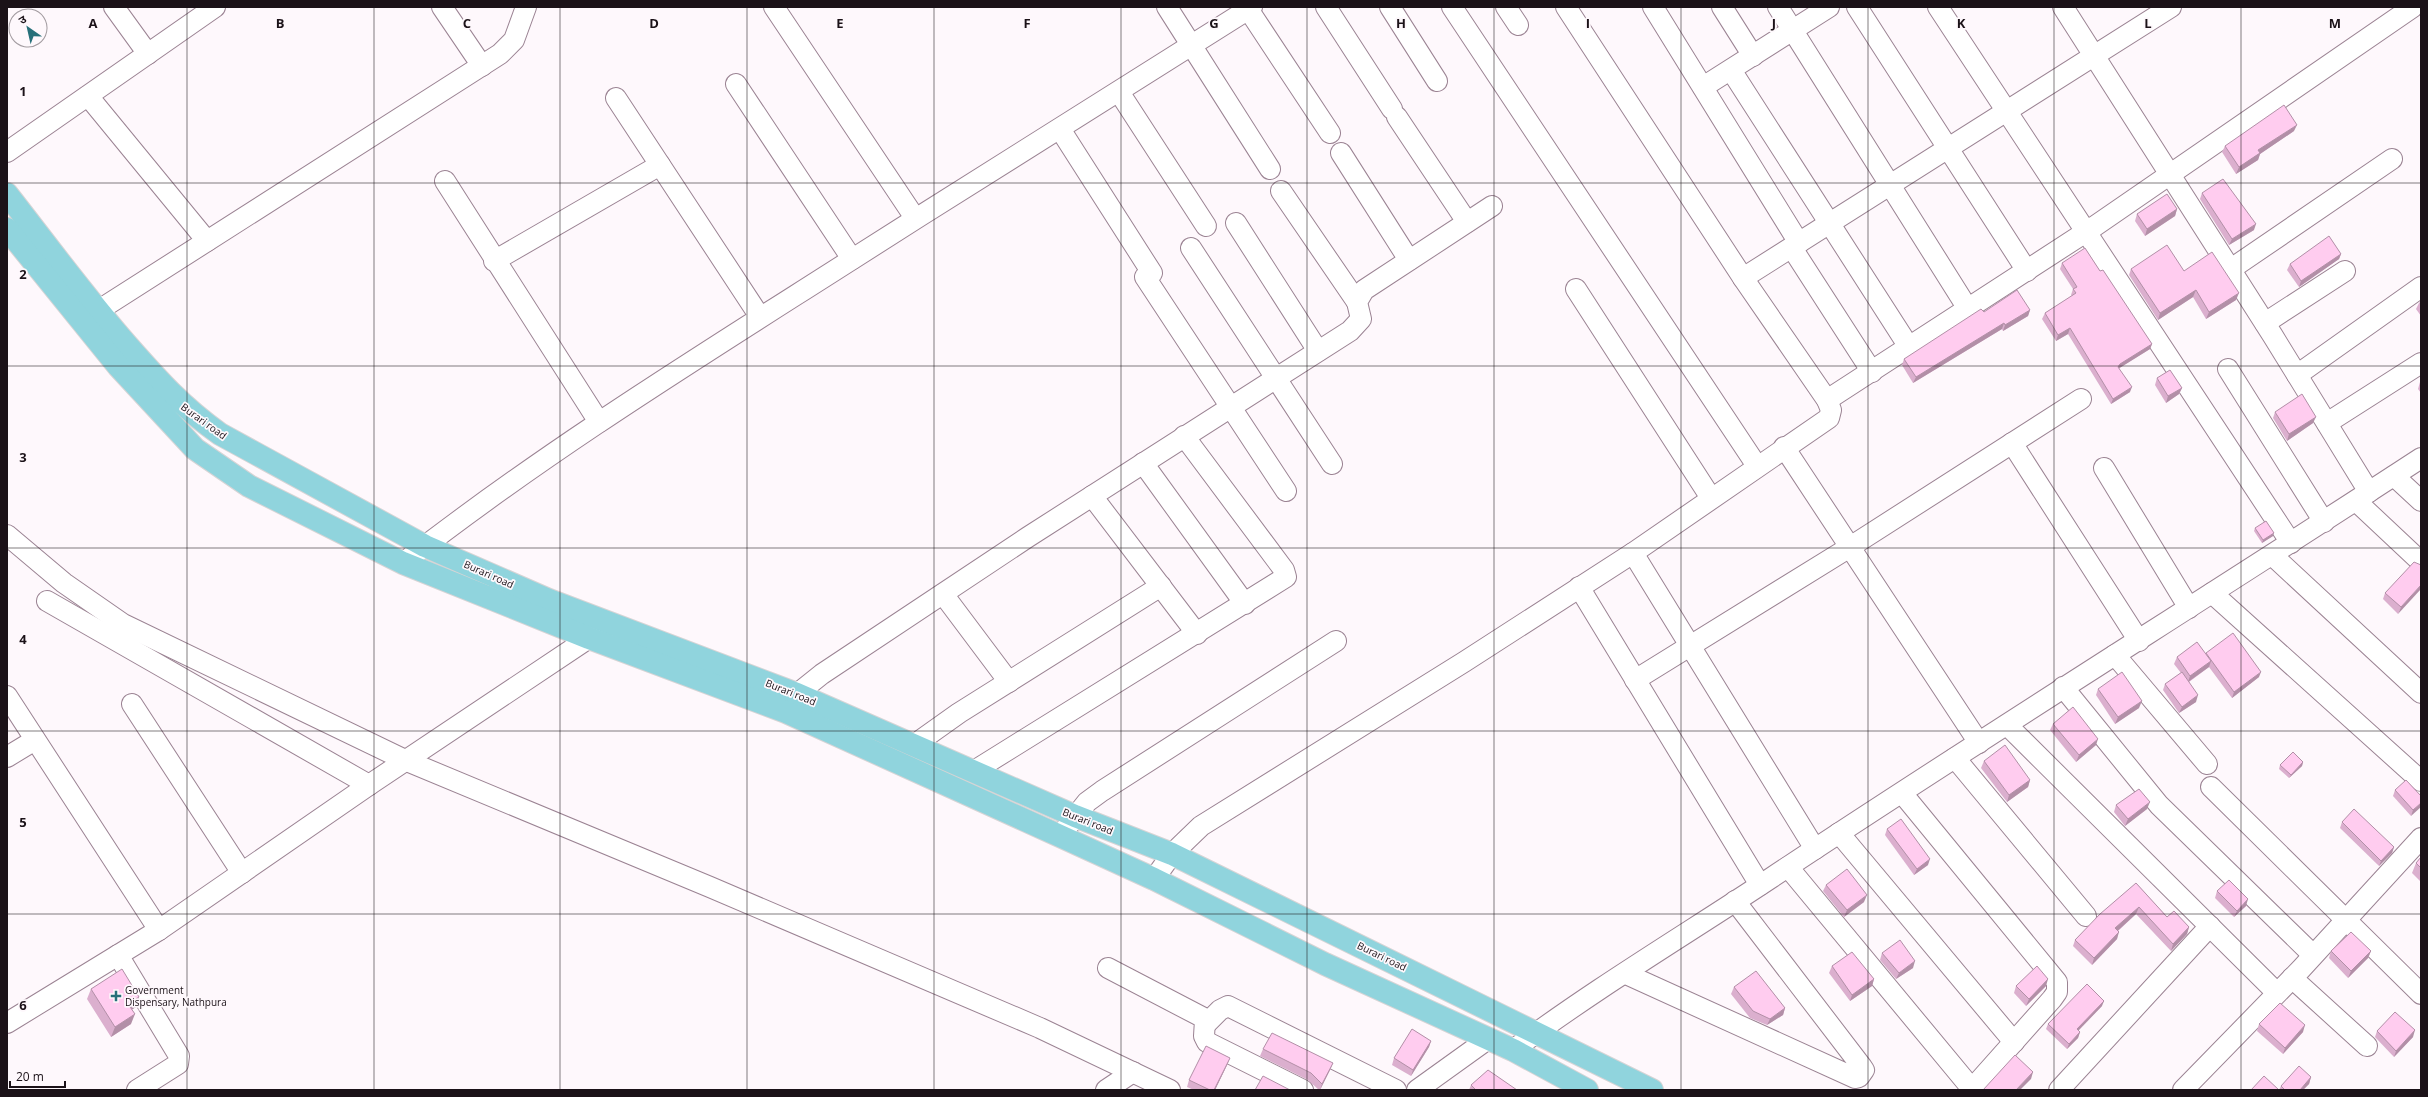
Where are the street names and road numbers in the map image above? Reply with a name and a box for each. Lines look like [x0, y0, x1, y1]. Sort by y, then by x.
street label: Burari road [178, 400, 230, 442]
street label: Burari road [462, 557, 516, 591]
street label: Burari road [764, 676, 818, 708]
street label: Burari road [1061, 805, 1115, 837]
street label: Burari road [1355, 938, 1409, 974]

